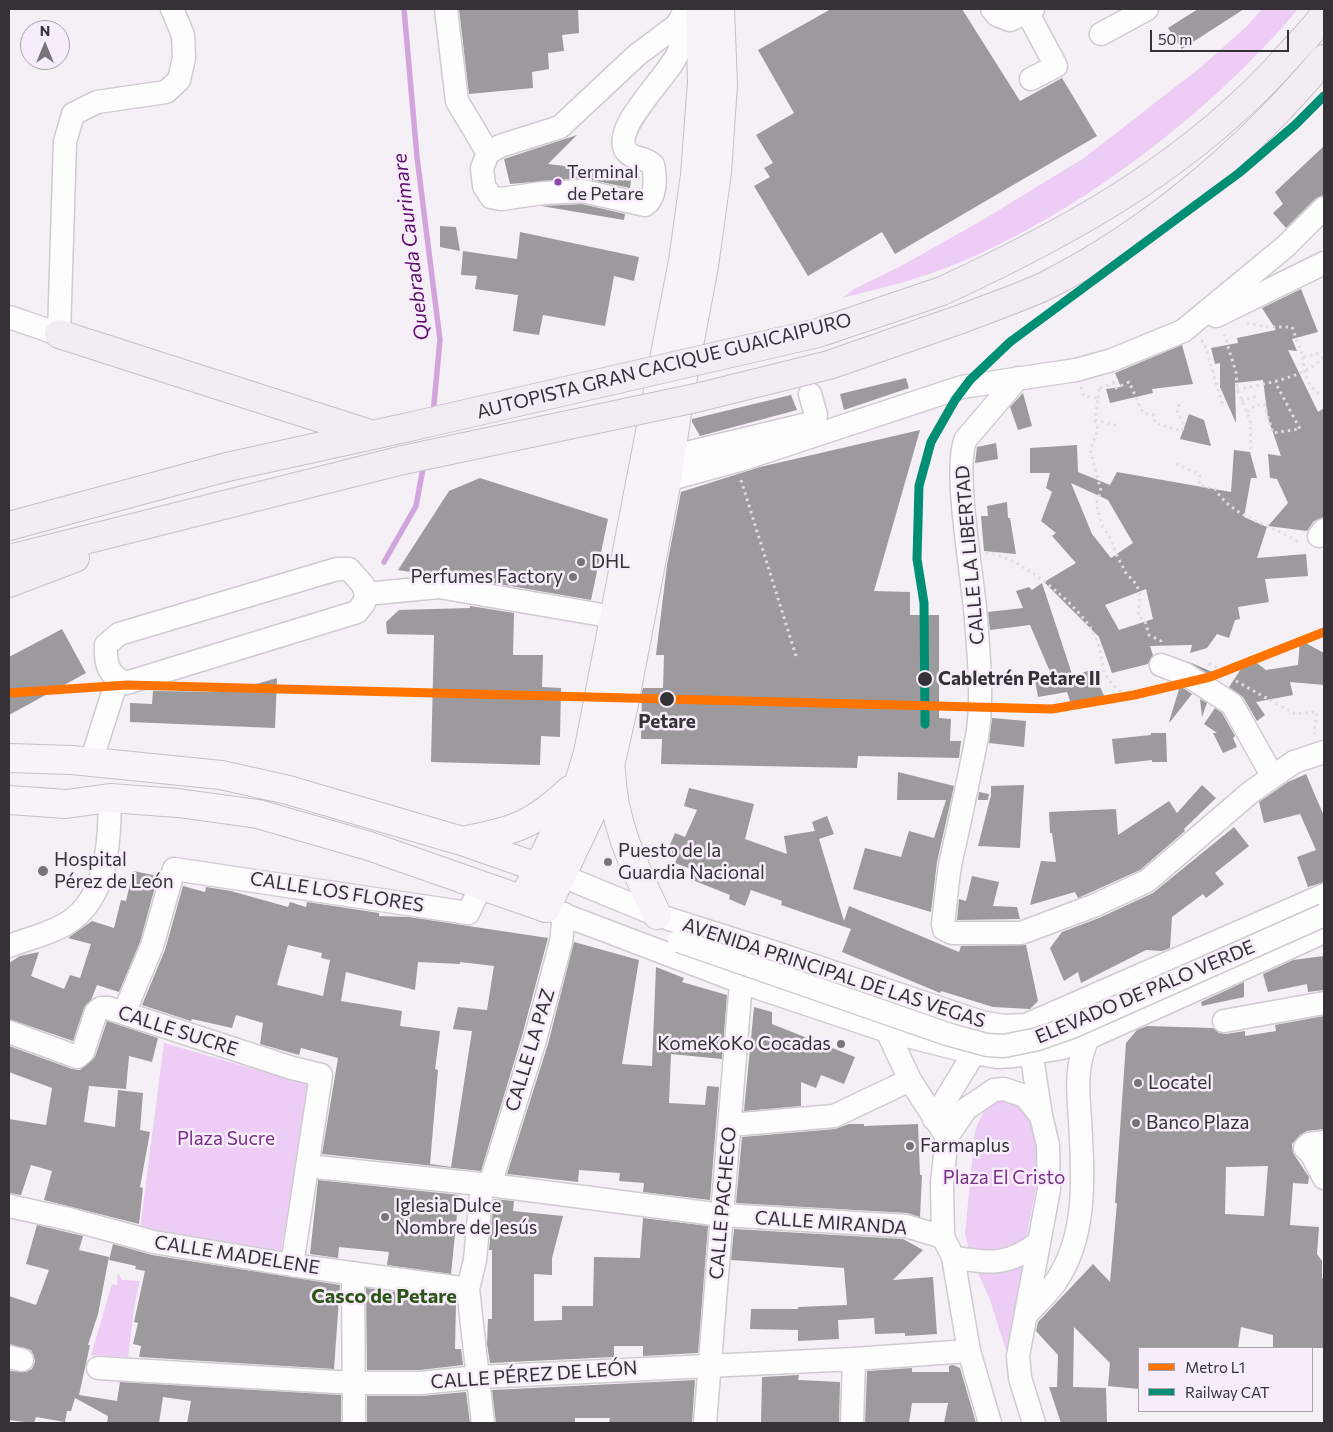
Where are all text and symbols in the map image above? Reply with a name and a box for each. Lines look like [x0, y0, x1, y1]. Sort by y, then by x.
north arrow [20, 20, 70, 70]
scale bar [1153, 20, 1292, 52]
text: N [40, 22, 50, 39]
text: 50 m [1158, 30, 1192, 48]
water label: Quebrada Caurimare [388, 152, 434, 342]
place label: Terminal de Petare [567, 161, 644, 203]
marker: Terminal de Petare [553, 177, 563, 187]
street label: AUTOPISTA GRAN CACIQUE GUAICAIPURO [474, 308, 854, 424]
street label: CALLE LA LIBERTAD [951, 464, 989, 646]
place label: DHL [591, 551, 630, 573]
marker: DHL [575, 556, 587, 568]
place label: Perfumes Factory [411, 566, 563, 588]
marker: Perfumes Factory [567, 571, 579, 583]
place label: Cabletrén Petare II [938, 668, 1101, 690]
marker: Cabletrén Petare II [916, 670, 934, 688]
marker: Petare [658, 690, 676, 708]
place label: Petare [638, 711, 696, 733]
place label: Puesto de la Guardia Nacional [618, 840, 765, 884]
place label: Hospital Pérez de León [54, 849, 174, 893]
marker: Puesto de la Guardia Nacional [602, 856, 614, 868]
marker: Hospital Pérez de León [36, 864, 50, 878]
street label: CALLE LOS FLORES [248, 867, 426, 917]
street label: AVENIDA PRINCIPAL DE LAS VEGAS [680, 913, 988, 1033]
street label: ELEVADO DE PALO VERDE [1032, 935, 1258, 1049]
street label: CALLE LA PAZ [501, 986, 559, 1114]
street label: CALLE SUCRE [115, 1001, 241, 1061]
place label: KomeKoKo Cocadas [657, 1033, 831, 1055]
marker: KomeKoKo Cocadas [835, 1038, 847, 1050]
place label: Locatel [1148, 1072, 1212, 1094]
marker: Locatel [1132, 1077, 1144, 1089]
place label: Banco Plaza [1146, 1112, 1250, 1134]
marker: Banco Plaza [1130, 1117, 1142, 1129]
street label: CALLE PACHECO [705, 1126, 741, 1280]
park label: Plaza Sucre [177, 1128, 275, 1150]
place label: Farmaplus [920, 1135, 1010, 1157]
marker: Farmaplus [904, 1140, 916, 1152]
park label: Plaza El Cristo [943, 1167, 1065, 1189]
place label: Iglesia Dulce Nombre de Jesús [395, 1195, 538, 1239]
street label: CALLE MIRANDA [754, 1206, 908, 1240]
marker: Iglesia Dulce Nombre de Jesús [379, 1211, 391, 1223]
street label: CALLE MADELENE [153, 1231, 321, 1279]
district label: Casco de Petare [311, 1284, 457, 1308]
legend [1138, 1347, 1313, 1412]
street label: CALLE PÉREZ DE LEÓN [430, 1356, 638, 1394]
text: Metro L1 [1185, 1358, 1245, 1376]
text: Railway CAT [1185, 1383, 1270, 1401]

